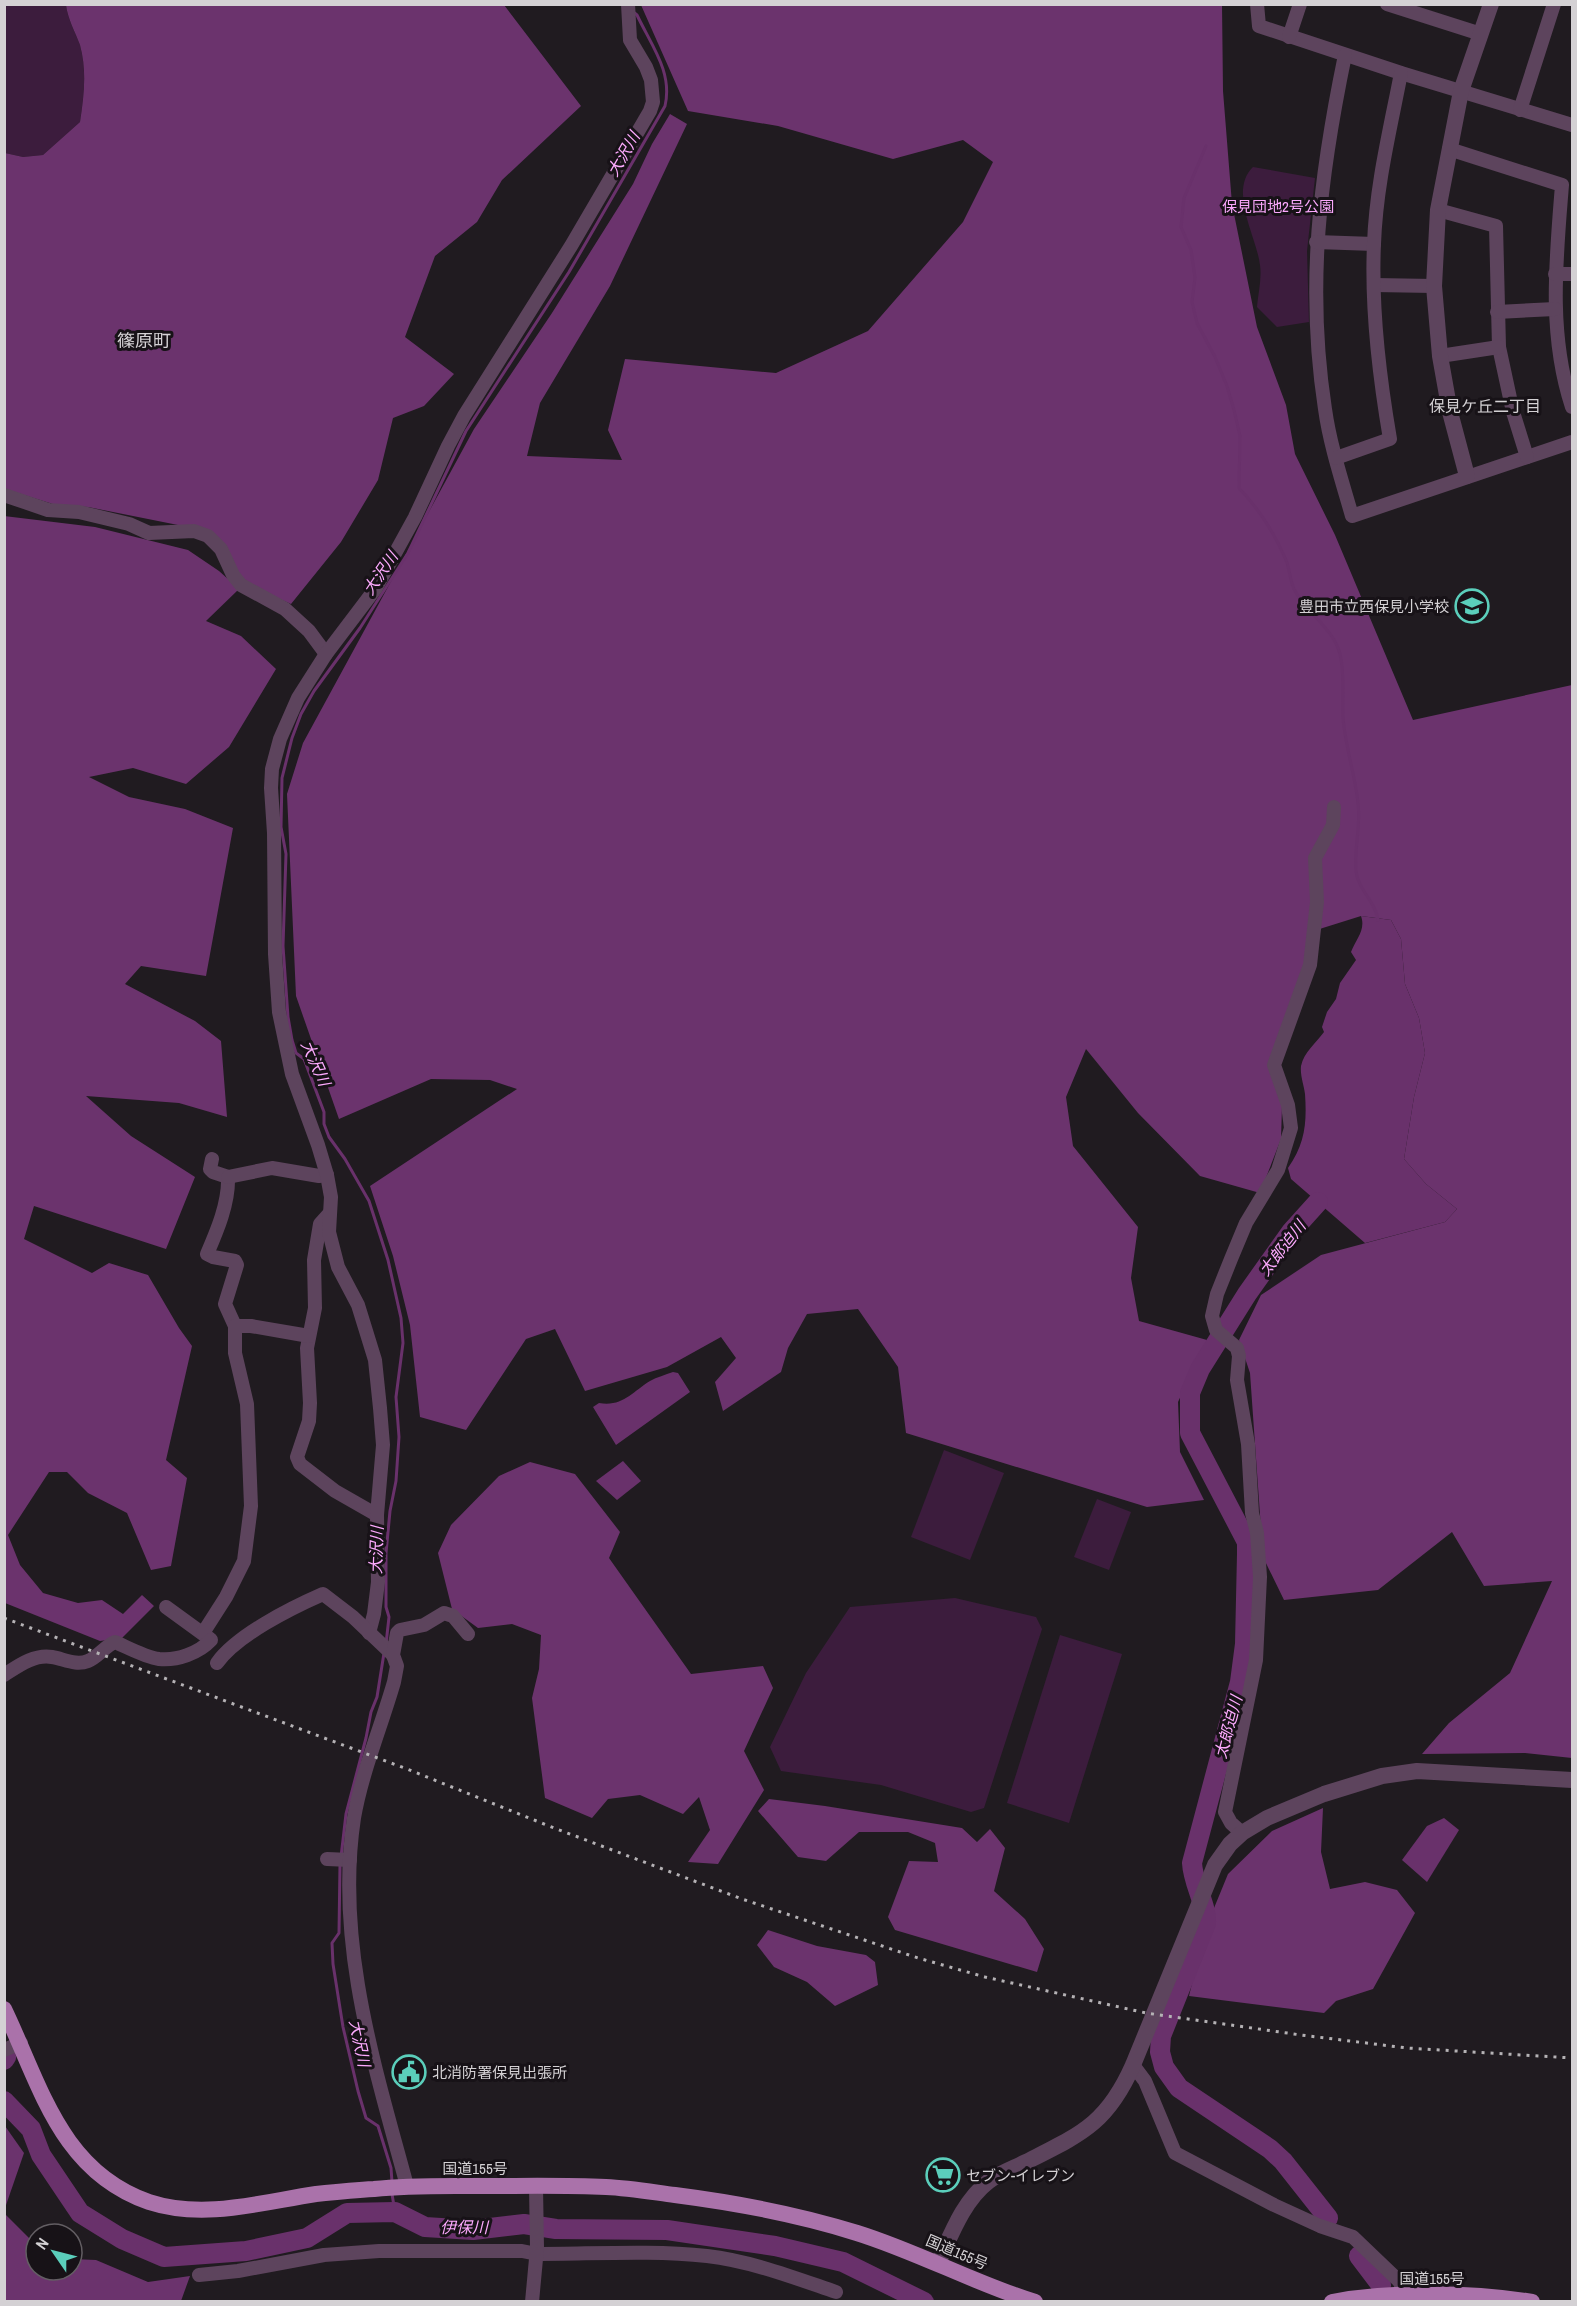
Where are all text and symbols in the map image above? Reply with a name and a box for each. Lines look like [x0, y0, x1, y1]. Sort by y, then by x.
water label: 大沢川 [601, 126, 646, 180]
park label: 保見団地2号公園 [1222, 196, 1334, 217]
district label: 篠原町 [117, 328, 171, 353]
district label: 保見ケ丘二丁目 [1429, 395, 1541, 417]
water label: 大沢川 [357, 545, 404, 599]
school or university icon: 豊田市立西保見小学校 [1454, 588, 1490, 624]
place label: 豊田市立西保見小学校 [1299, 596, 1449, 617]
water label: 大沢川 [296, 1037, 337, 1091]
water label: 太郎迫川 [1254, 1214, 1312, 1280]
water label: 大沢川 [364, 1524, 388, 1574]
water label: 太郎迫川 [1209, 1691, 1247, 1761]
water label: 大沢川 [344, 2017, 376, 2071]
public building icon: 北消防署保見出張所 [391, 2054, 427, 2090]
place label: 北消防署保見出張所 [432, 2062, 567, 2083]
supermarket icon: セブン-イレブン [925, 2157, 961, 2193]
street label: 国道155号 [442, 2158, 508, 2179]
place label: セブン-イレブン [966, 2165, 1075, 2186]
water label: 伊保川 [440, 2216, 490, 2238]
north arrow [24, 2222, 84, 2282]
street label: 国道155号 [923, 2230, 991, 2274]
text: N [30, 2233, 53, 2254]
street label: 国道155号 [1399, 2268, 1465, 2289]

